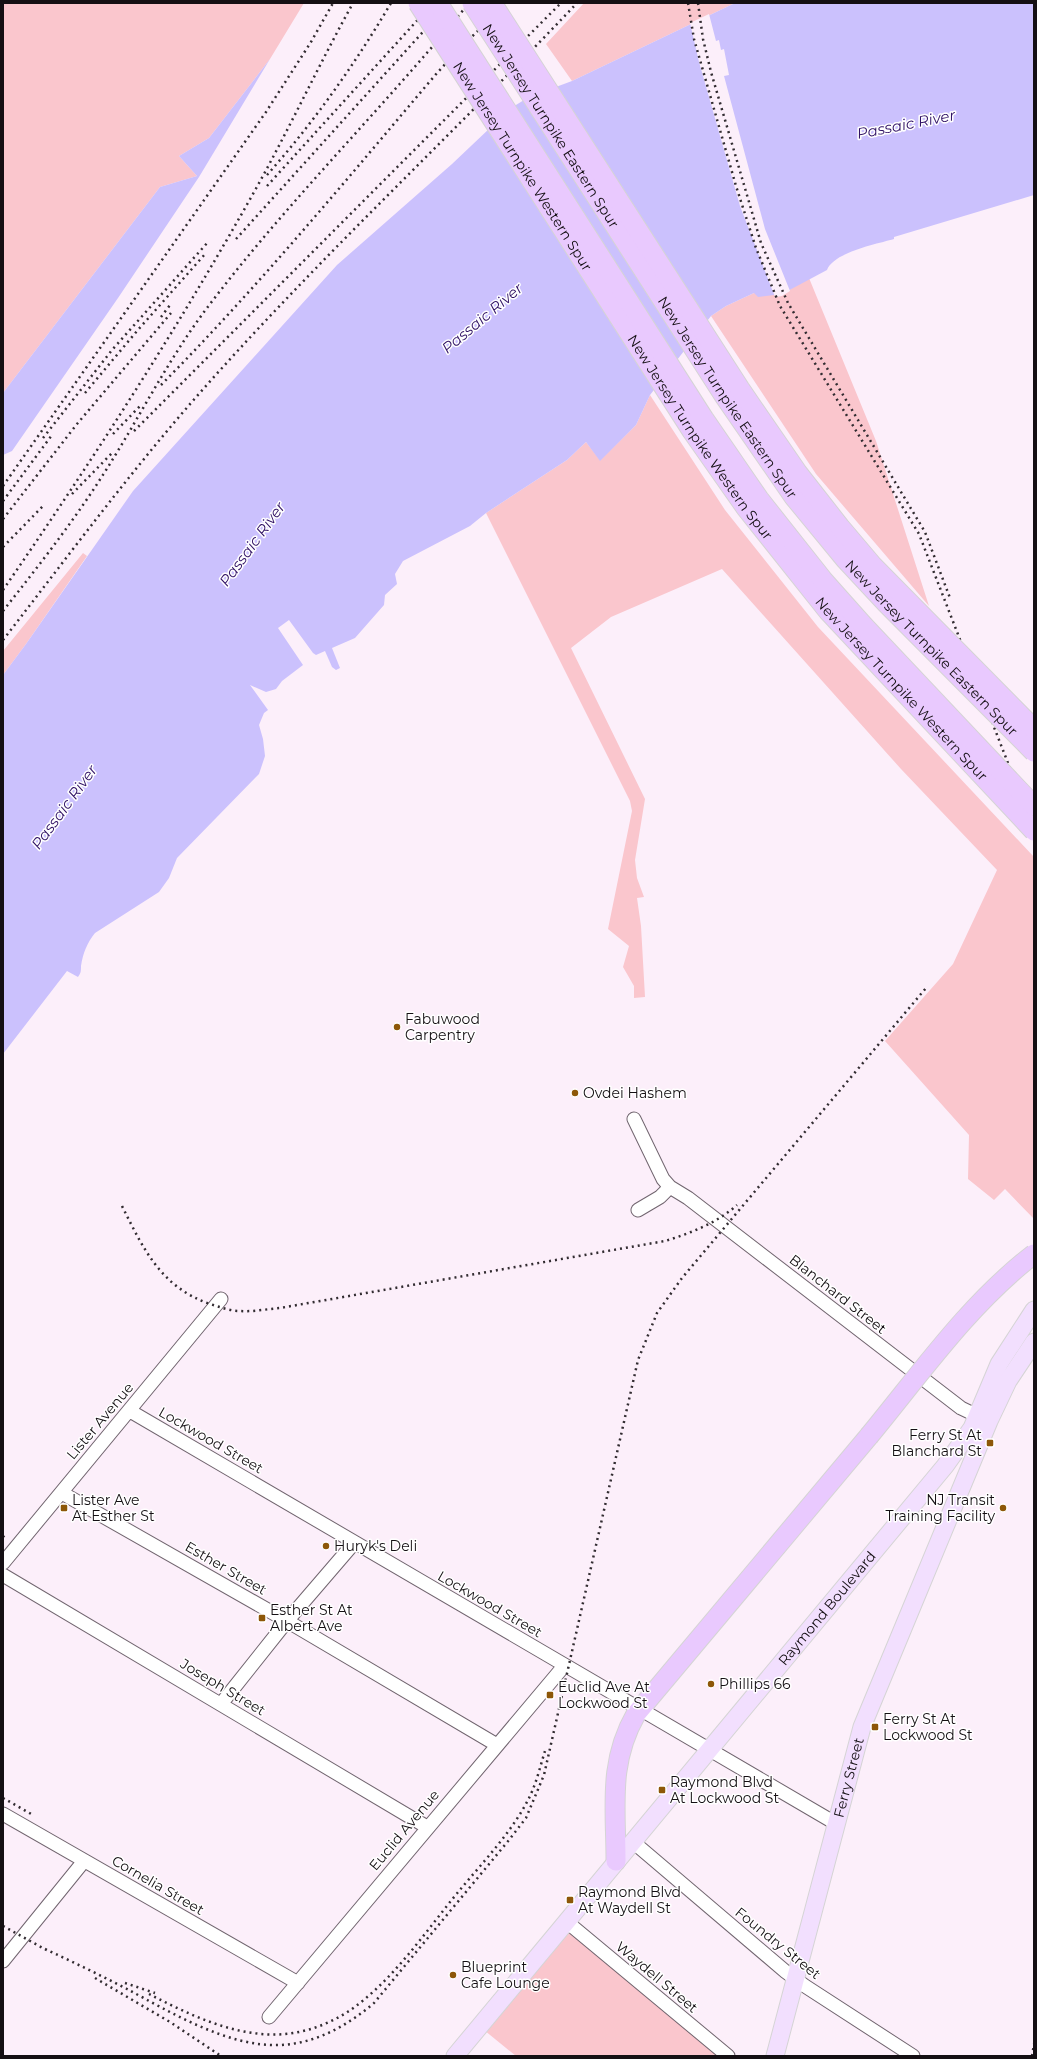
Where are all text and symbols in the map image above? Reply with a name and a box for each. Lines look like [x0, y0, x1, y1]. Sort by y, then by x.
street label: New Jersey Turnpike Eastern Spur [479, 20, 623, 232]
street label: New Jersey Turnpike Western Spur [449, 58, 596, 275]
water label: Passaic River [855, 105, 958, 143]
water label: Passaic River [438, 278, 527, 357]
street label: New Jersey Turnpike Eastern Spur [654, 293, 802, 502]
street label: New Jersey Turnpike Western Spur [624, 331, 777, 544]
water label: Passaic River [215, 497, 290, 590]
street label: New Jersey Turnpike Eastern Spur [841, 556, 1022, 740]
street label: New Jersey Turnpike Western Spur [811, 593, 992, 785]
water label: Passaic River [27, 760, 102, 853]
place label: Fabuwood Carpentry [405, 1010, 480, 1044]
marker: Fabuwood Carpentry [392, 1022, 402, 1032]
place label: Ovdei Hashem [583, 1084, 687, 1102]
marker: Ovdei Hashem [570, 1088, 580, 1098]
street label: Blanchard Street [786, 1250, 890, 1338]
street label: Lister Avenue [63, 1379, 137, 1463]
street label: Lockwood Street [155, 1403, 267, 1477]
place label: Ferry St At Blanchard St [892, 1426, 982, 1460]
marker: Ferry St At Blanchard St [985, 1438, 995, 1448]
place label: Lister Ave At Esther St [72, 1491, 155, 1525]
place label: NJ Transit Training Facility [886, 1491, 995, 1525]
marker: Lister Ave At Esther St [59, 1503, 69, 1513]
marker: NJ Transit Training Facility [998, 1503, 1008, 1513]
street label: Esther Street [182, 1537, 270, 1599]
place label: Huryk's Deli [334, 1537, 417, 1555]
marker: Huryk's Deli [321, 1541, 331, 1551]
street label: Raymond Boulevard [774, 1547, 880, 1669]
street label: Lockwood Street [434, 1567, 546, 1641]
place label: Esther St At Albert Ave [270, 1601, 353, 1635]
marker: Esther St At Albert Ave [257, 1613, 267, 1623]
street label: Joseph Street [176, 1654, 269, 1720]
place label: Phillips 66 [719, 1675, 791, 1693]
place label: Euclid Ave At Lockwood St [558, 1678, 650, 1712]
marker: Phillips 66 [706, 1679, 716, 1689]
marker: Euclid Ave At Lockwood St [545, 1690, 555, 1700]
place label: Ferry St At Lockwood St [883, 1710, 973, 1744]
marker: Ferry St At Lockwood St [870, 1722, 880, 1732]
street label: Ferry Street [829, 1735, 868, 1819]
place label: Raymond Blvd At Lockwood St [670, 1773, 779, 1807]
marker: Raymond Blvd At Lockwood St [657, 1785, 667, 1795]
street label: Euclid Avenue [365, 1786, 443, 1874]
street label: Cornelia Street [109, 1851, 208, 1919]
place label: Raymond Blvd At Waydell St [578, 1883, 681, 1917]
marker: Raymond Blvd At Waydell St [565, 1895, 575, 1905]
street label: Foundry Street [732, 1903, 825, 1983]
street label: Waydell Street [612, 1937, 702, 2017]
place label: Blueprint Cafe Lounge [461, 1958, 550, 1992]
marker: Blueprint Cafe Lounge [448, 1970, 458, 1980]

